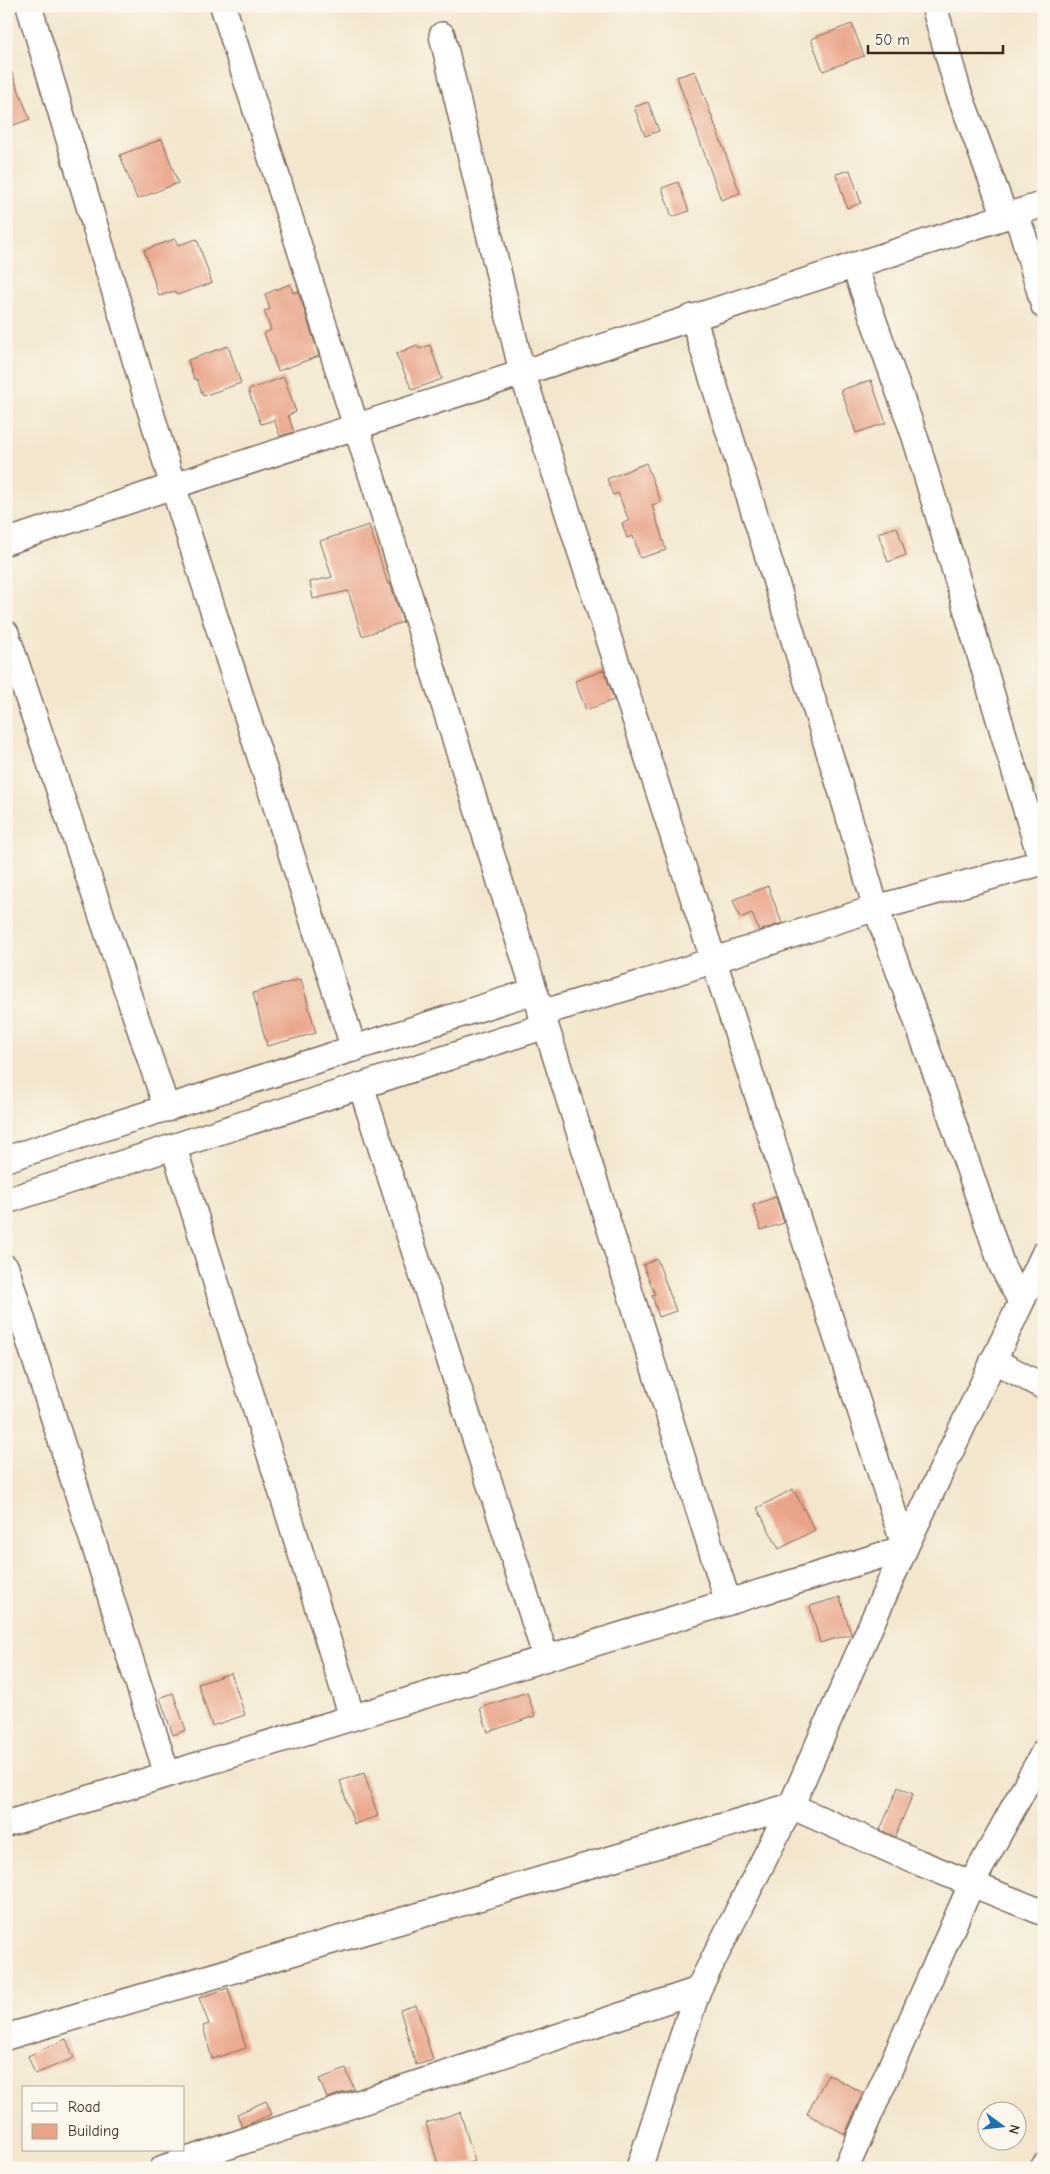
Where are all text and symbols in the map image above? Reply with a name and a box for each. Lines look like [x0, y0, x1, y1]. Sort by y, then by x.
scale bar [868, 22, 1002, 54]
text: 50 m [875, 31, 910, 49]
legend [22, 2086, 185, 2152]
text: Road [68, 2098, 100, 2116]
north arrow [978, 2102, 1028, 2152]
text: Building [68, 2122, 119, 2140]
text: N [1005, 2123, 1023, 2136]

